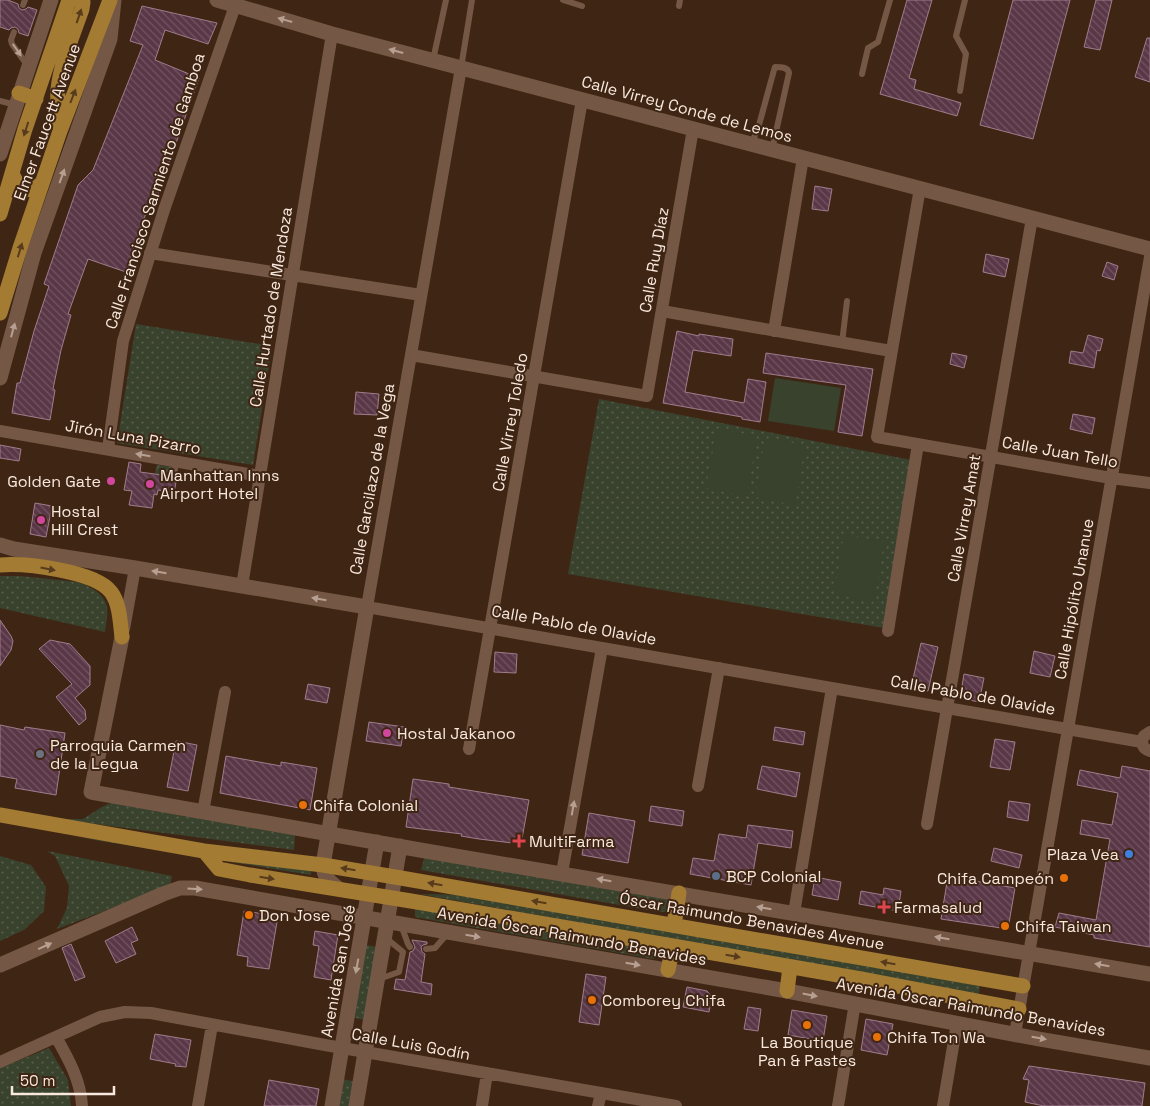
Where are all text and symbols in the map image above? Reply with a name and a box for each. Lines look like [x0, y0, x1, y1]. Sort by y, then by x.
one-way arrow [76, 8, 84, 23]
one-way arrow [277, 16, 292, 24]
street label: Elmer Faucett Avenue [9, 41, 85, 203]
one-way arrow [12, 43, 21, 57]
one-way arrow [389, 47, 404, 55]
street label: Calle Francisco Sarmiento de Gamboa [100, 50, 210, 332]
street label: Calle Virrey Conde de Lemos [579, 71, 795, 147]
one-way arrow [69, 88, 77, 103]
one-way arrow [21, 122, 29, 137]
one-way arrow [59, 168, 66, 183]
street label: Calle Hurtado de Mendoza [245, 205, 297, 409]
street label: Calle Ruy Díaz [634, 206, 674, 314]
one-way arrow [16, 242, 24, 257]
one-way arrow [9, 323, 17, 338]
street label: Calle Virrey Toledo [487, 351, 533, 493]
street label: Calle Garcilazo de la Vega [345, 382, 399, 576]
street label: Jirón Luna Pizarro [64, 415, 202, 459]
street label: Calle Juan Tello [1000, 431, 1120, 473]
one-way arrow [134, 451, 150, 459]
street label: Calle Virrey Amat [942, 452, 986, 584]
place label: Manhattan Inns Airport Hotel [160, 465, 279, 504]
place label: Golden Gate [7, 471, 101, 492]
marker: Golden Gate [105, 475, 117, 487]
marker: Manhattan Inns Airport Hotel [144, 478, 156, 490]
place label: Hostal Hill Crest [51, 501, 118, 540]
marker: Hostal Hill Crest [35, 514, 47, 526]
street label: Calle Hipólito Unanue [1050, 517, 1098, 681]
one-way arrow [41, 565, 57, 573]
one-way arrow [151, 567, 167, 575]
one-way arrow [311, 594, 327, 602]
street label: Calle Pablo de Olavide [490, 600, 658, 650]
street label: Calle Pablo de Olavide [889, 670, 1057, 720]
place label: Hostal Jakanoo [397, 723, 516, 744]
marker: Hostal Jakanoo [381, 727, 393, 739]
place label: Parroquia Carmen de la Legua [50, 735, 186, 774]
marker: Parroquia Carmen de la Legua [34, 748, 46, 760]
place label: Chifa Colonial [313, 795, 418, 816]
marker: Chifa Colonial [297, 799, 309, 811]
one-way arrow [570, 800, 578, 816]
place label: MultiFarma [529, 831, 615, 852]
marker: MultiFarma [513, 835, 525, 847]
place label: Plaza Vea [1047, 844, 1119, 865]
marker: Plaza Vea [1123, 848, 1135, 860]
one-way arrow [339, 864, 355, 872]
place label: BCP Colonial [726, 866, 821, 887]
place label: Chifa Campeón [937, 868, 1054, 889]
marker: BCP Colonial [710, 870, 722, 882]
marker: Chifa Campeón [1058, 872, 1070, 884]
one-way arrow [259, 874, 275, 882]
one-way arrow [596, 876, 612, 884]
one-way arrow [427, 879, 443, 887]
one-way arrow [188, 885, 204, 893]
street label: Óscar Raimundo Benavides Avenue [618, 887, 886, 955]
place label: Farmasalud [894, 897, 982, 918]
one-way arrow [530, 898, 546, 906]
marker: Farmasalud [878, 901, 890, 913]
street label: Avenida Óscar Raimundo Benavides [436, 902, 708, 970]
street label: Avenida San José [316, 903, 360, 1039]
one-way arrow [756, 903, 772, 911]
place label: Don Jose [259, 905, 330, 926]
marker: Don Jose [243, 909, 255, 921]
place label: Chifa Taiwan [1015, 916, 1112, 937]
marker: Chifa Taiwan [999, 920, 1011, 932]
one-way arrow [465, 933, 481, 941]
one-way arrow [934, 933, 950, 941]
one-way arrow [38, 941, 52, 949]
one-way arrow [725, 953, 741, 961]
one-way arrow [880, 958, 896, 966]
one-way arrow [352, 959, 360, 975]
one-way arrow [625, 960, 641, 968]
one-way arrow [1094, 961, 1110, 969]
street label: Avenida Óscar Raimundo Benavides [835, 973, 1107, 1041]
place label: Comborey Chifa [602, 990, 725, 1011]
one-way arrow [803, 992, 819, 1000]
marker: Comborey Chifa [586, 994, 598, 1006]
marker: La Boutique Pan & Pastes [801, 1019, 813, 1031]
street label: Calle Luis Godín [350, 1023, 472, 1065]
place label: Chifa Ton Wa [887, 1027, 985, 1048]
marker: Chifa Ton Wa [871, 1031, 883, 1043]
place label: La Boutique Pan & Pastes [758, 1032, 856, 1071]
one-way arrow [1031, 1035, 1047, 1043]
scale bar [12, 1064, 115, 1096]
text: 50 m [20, 1071, 55, 1090]

